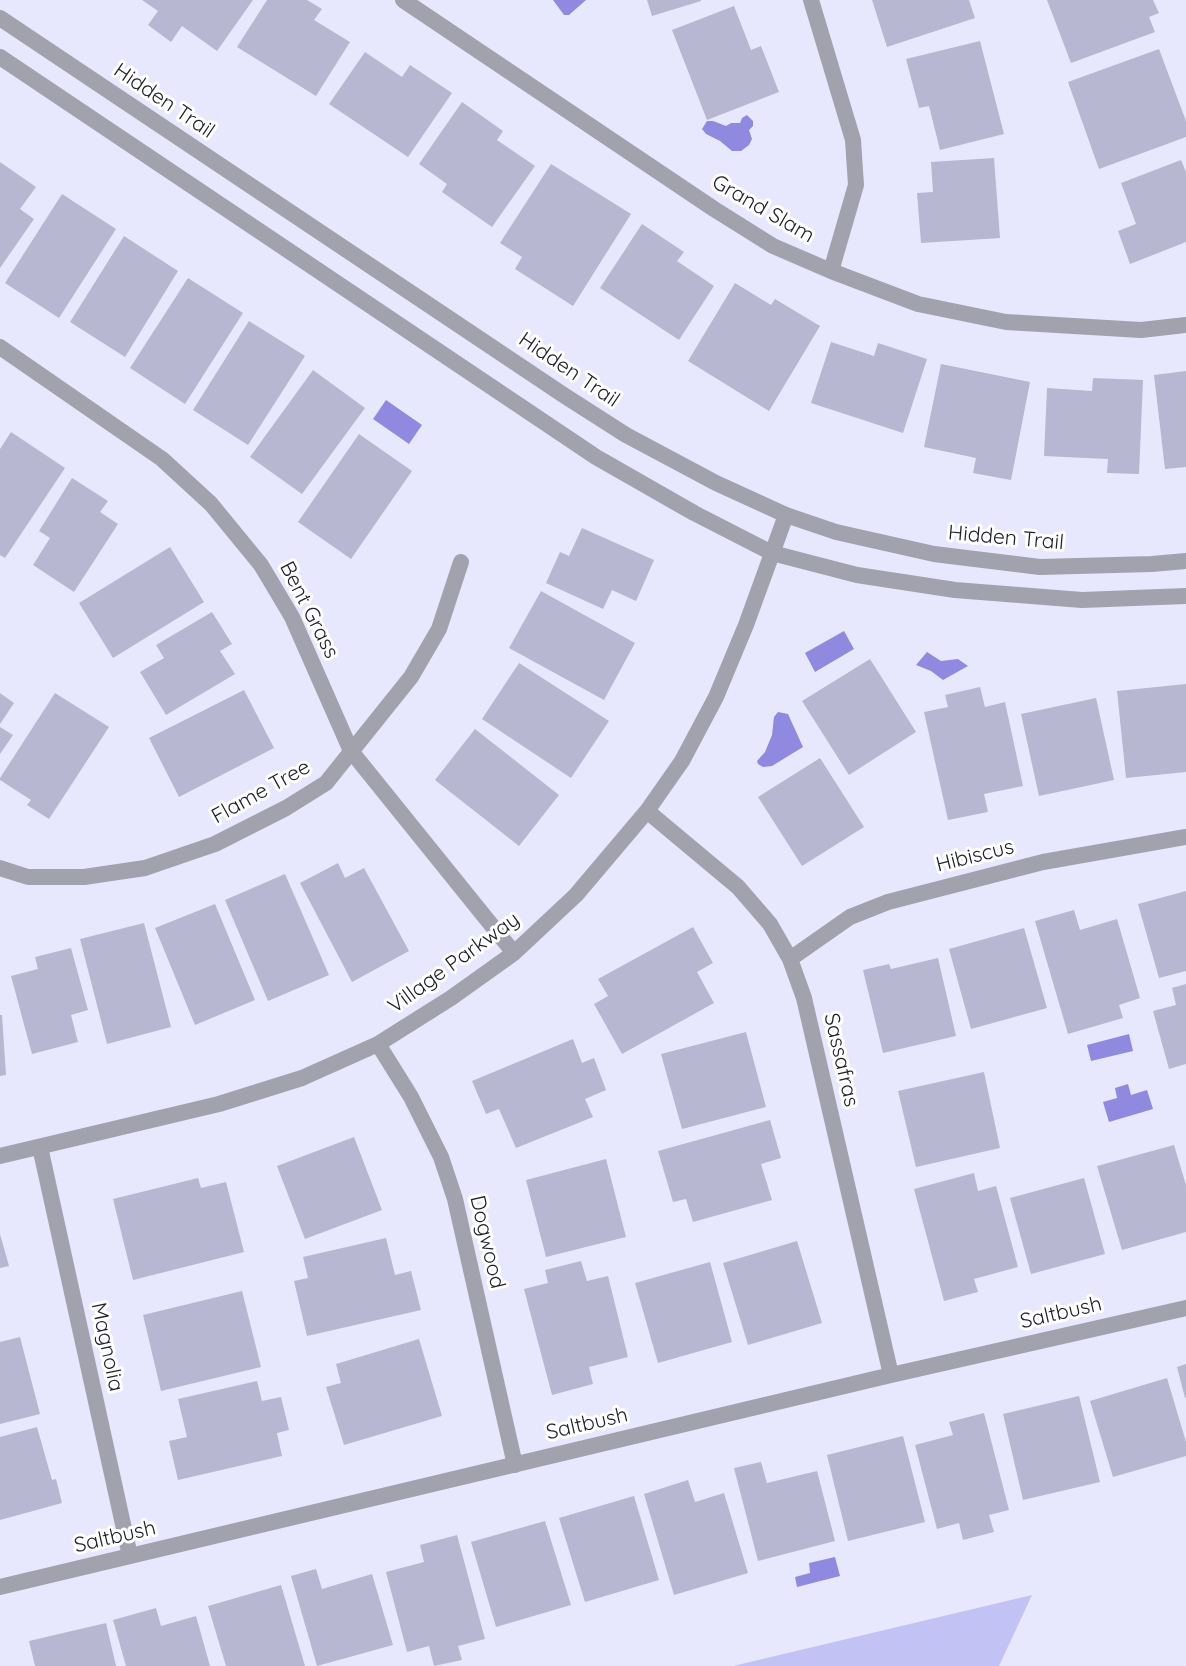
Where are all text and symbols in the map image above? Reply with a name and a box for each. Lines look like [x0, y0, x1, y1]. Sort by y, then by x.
street label: Hidden Trail [109, 58, 219, 144]
street label: Grand Slam [707, 170, 819, 248]
street label: Hidden Trail [514, 327, 624, 413]
street label: Hidden Trail [947, 520, 1065, 556]
street label: Bent Grass [274, 557, 344, 663]
street label: Flame Tree [207, 755, 315, 829]
street label: Hibiscus [933, 834, 1017, 878]
street label: Village Parkway [383, 907, 525, 1019]
street label: Sassafras [818, 1011, 864, 1109]
street label: Dogwood [464, 1193, 510, 1291]
street label: Saltbush [1018, 1291, 1104, 1335]
street label: Magnolia [85, 1300, 129, 1394]
street label: Saltbush [544, 1402, 630, 1446]
street label: Saltbush [72, 1515, 158, 1559]

